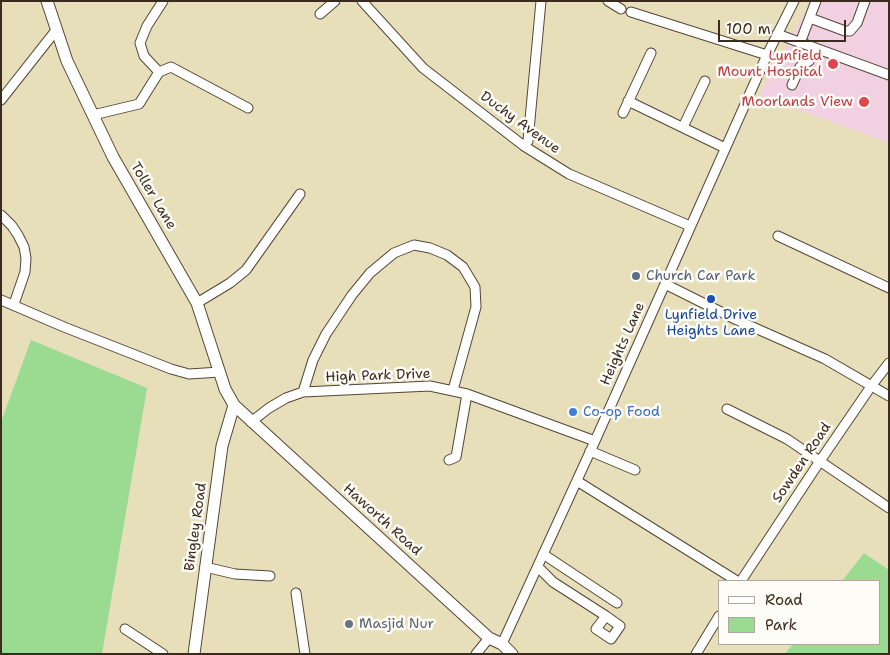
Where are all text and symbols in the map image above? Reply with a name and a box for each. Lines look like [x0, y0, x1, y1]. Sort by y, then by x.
scale bar [720, 10, 848, 42]
text: 100 m [726, 19, 771, 39]
place label: Lynfield Mount Hospital [717, 48, 822, 80]
marker: Lynfield Mount Hospital [826, 57, 840, 71]
street label: Duchy Avenue [477, 88, 563, 158]
place label: Moorlands View [742, 94, 853, 110]
marker: Moorlands View [857, 95, 871, 109]
street label: Toller Lane [126, 159, 180, 233]
place label: Church Car Park [646, 268, 755, 284]
marker: Church Car Park [630, 270, 642, 282]
marker: Lynfield Drive Heights Lane [705, 293, 717, 305]
street label: Heights Lane [597, 300, 649, 388]
place label: Lynfield Drive Heights Lane [665, 307, 757, 340]
street label: High Park Drive [325, 366, 431, 386]
place label: Co-op Food [583, 404, 660, 420]
marker: Co-op Food [567, 406, 579, 418]
street label: Sowden Road [769, 420, 835, 506]
street label: Haworth Road [339, 480, 425, 560]
street label: Bingley Road [181, 482, 211, 572]
legend [718, 580, 880, 645]
text: Road [765, 590, 803, 610]
text: Park [765, 615, 797, 635]
place label: Masjid Nur [359, 616, 434, 632]
marker: Masjid Nur [343, 618, 355, 630]

